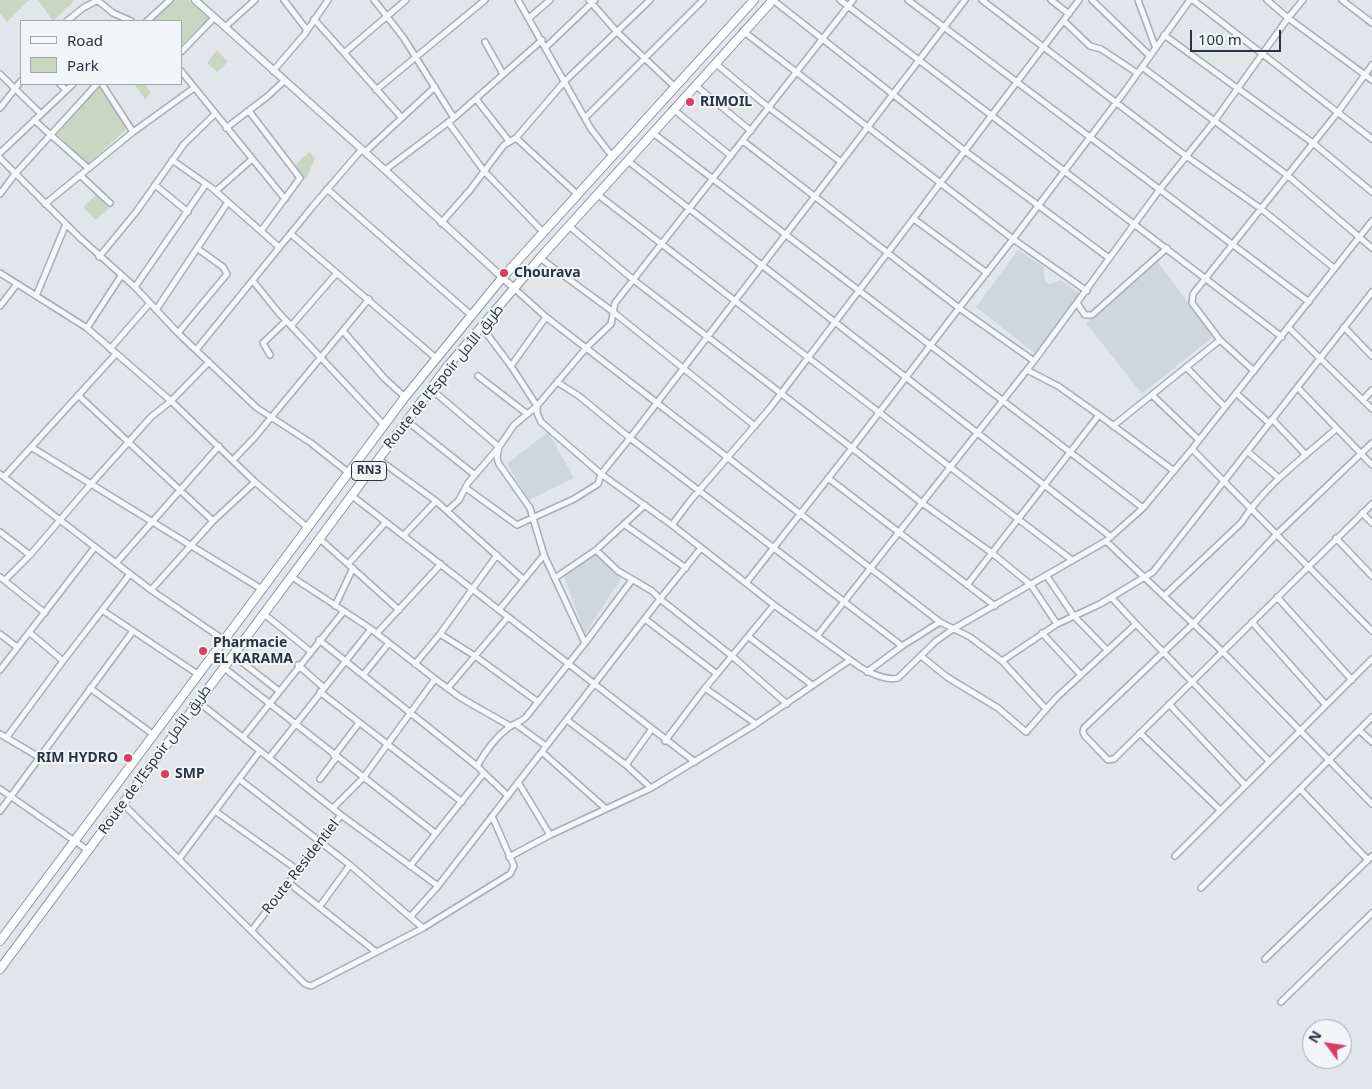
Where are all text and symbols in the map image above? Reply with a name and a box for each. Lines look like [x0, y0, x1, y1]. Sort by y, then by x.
legend [20, 20, 182, 85]
scale bar [1192, 20, 1283, 52]
text: 100 m [1198, 29, 1242, 49]
text: Road [67, 30, 103, 50]
text: Park [67, 55, 99, 75]
place label: RIMOIL [700, 94, 752, 110]
marker: RIMOIL [684, 96, 696, 108]
place label: Chourava [514, 265, 581, 281]
marker: Chourava [498, 267, 510, 279]
street label: Route de l’Espoir طريق الأمل [381, 302, 507, 452]
road number: RN3 [352, 462, 386, 481]
place label: Pharmacie EL KARAMA [213, 635, 293, 668]
marker: Pharmacie EL KARAMA [197, 645, 209, 657]
street label: Route de l’Espoir طريق الأمل [95, 682, 215, 838]
place label: RIM HYDRO [37, 750, 118, 766]
marker: RIM HYDRO [122, 752, 134, 764]
place label: SMP [175, 766, 205, 782]
marker: SMP [159, 768, 171, 780]
street label: Route Residentiel [259, 817, 343, 917]
north arrow [1302, 1019, 1352, 1069]
text: N [1303, 1027, 1326, 1046]

